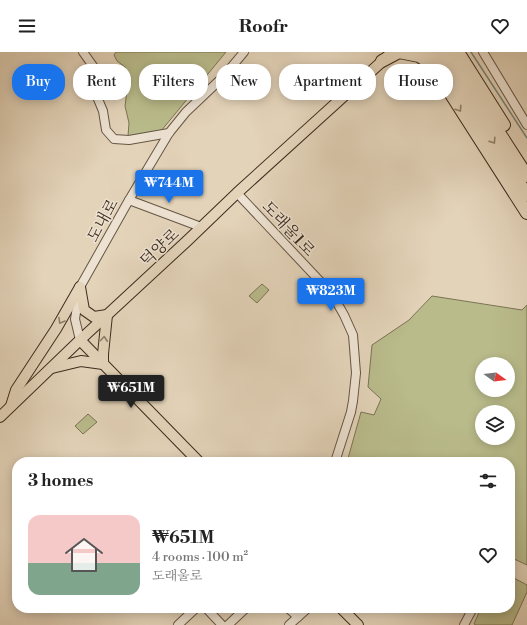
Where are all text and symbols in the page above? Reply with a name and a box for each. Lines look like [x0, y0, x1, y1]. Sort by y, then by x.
icon: menu [16, 15, 38, 37]
text: Roofr [239, 15, 288, 38]
icon: heart [489, 15, 511, 37]
chip: Buy [12, 64, 65, 100]
chip: Rent [73, 64, 131, 100]
chip: Filters [139, 64, 208, 100]
chip: New [216, 64, 271, 100]
chip: Apartment [279, 64, 376, 100]
chip: House [384, 64, 453, 100]
one-way arrow [455, 105, 462, 112]
one-way arrow [489, 137, 496, 144]
pin: ₩744M [141, 170, 197, 204]
text: ₩744M [144, 175, 194, 191]
street label: 도내로 [83, 195, 123, 246]
street label: 도래울1로 [258, 197, 319, 261]
street label: 덕양로 [136, 224, 184, 271]
pin: ₩823M [303, 278, 359, 312]
text: ₩823M [306, 283, 356, 299]
one-way arrow [58, 317, 65, 324]
one-way arrow [100, 336, 109, 342]
north arrow [475, 357, 515, 397]
map controls [475, 357, 515, 445]
pin: ₩651M [103, 375, 159, 409]
text: ₩651M [107, 380, 155, 396]
button: layers [475, 405, 515, 445]
text: 3 homes [28, 470, 93, 492]
icon: filters [477, 470, 499, 492]
text: ₩651M [152, 527, 214, 549]
icon: home [60, 531, 108, 579]
icon: heart [477, 544, 499, 566]
text: 4 rooms · 100 m² [152, 549, 248, 565]
text: 도래울로 [152, 568, 202, 584]

